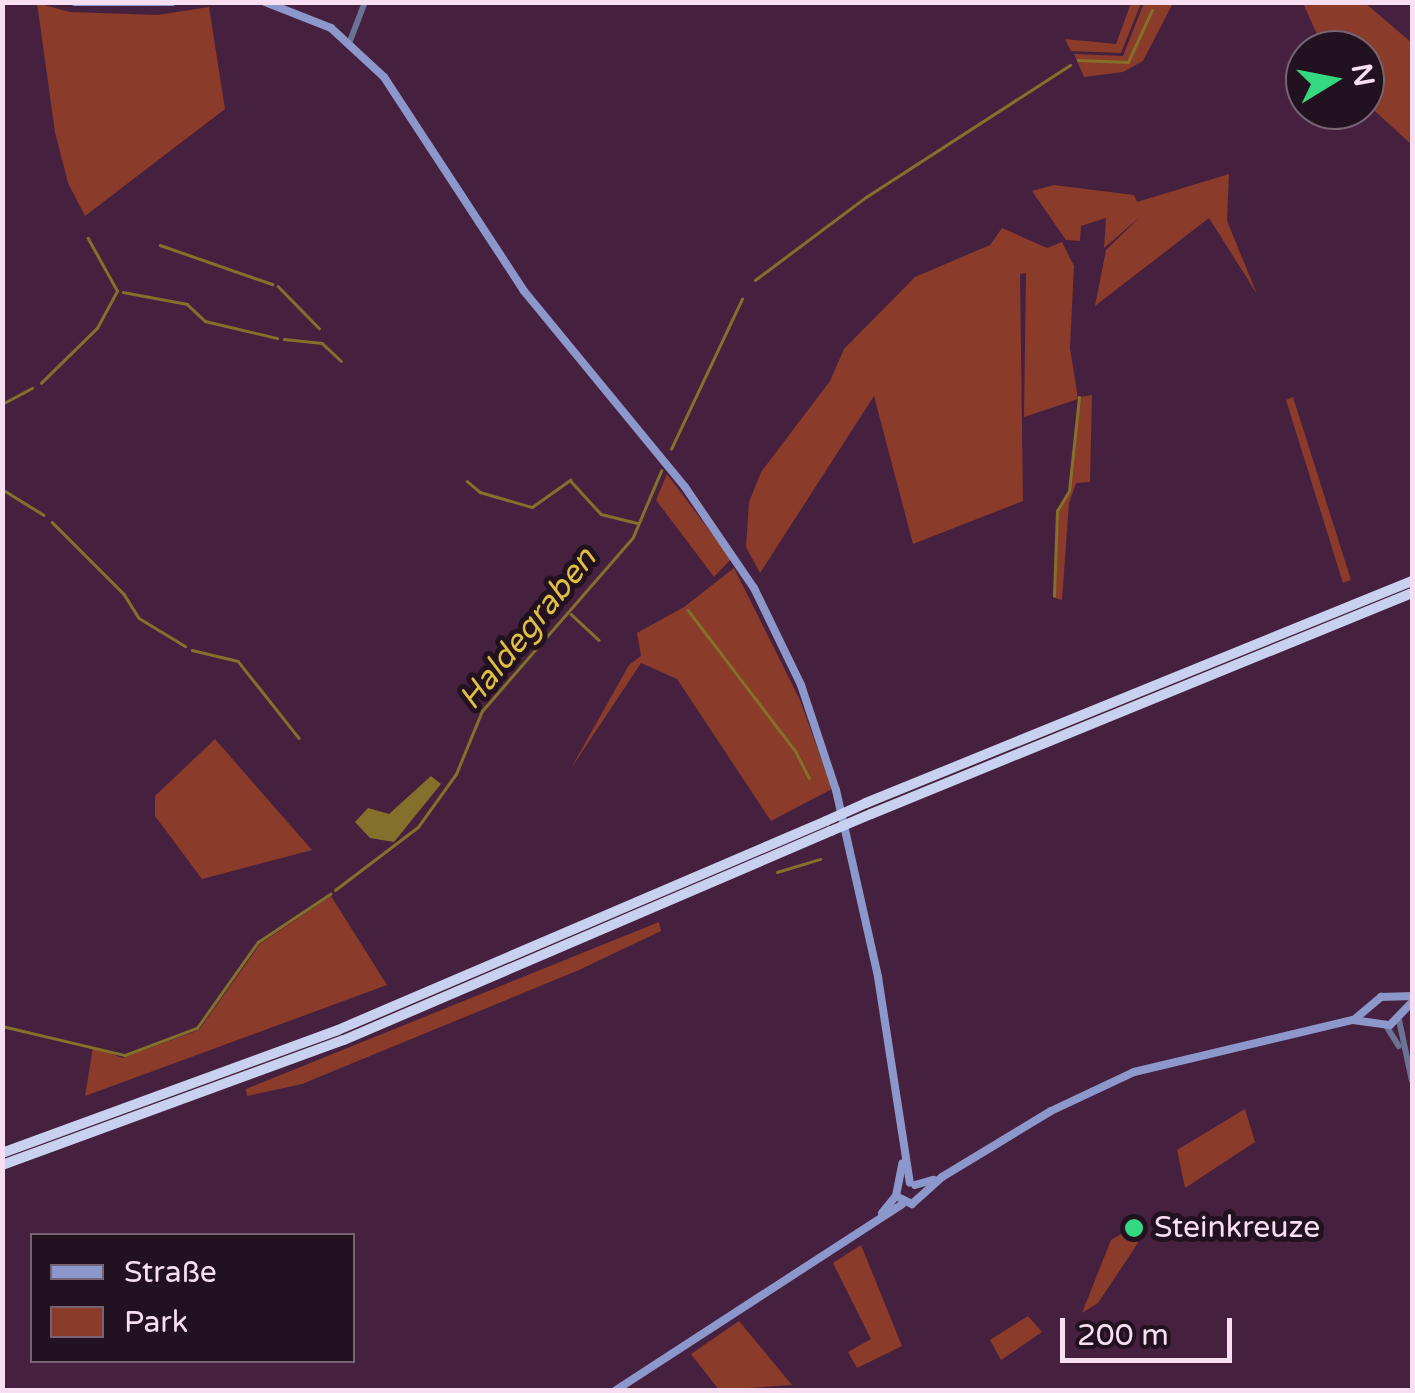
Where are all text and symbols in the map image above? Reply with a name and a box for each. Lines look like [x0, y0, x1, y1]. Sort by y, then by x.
north arrow [1285, 30, 1385, 130]
text: N [1344, 61, 1381, 89]
water label: Haldegraben [451, 541, 605, 717]
place label: Steinkreuze [1154, 1210, 1320, 1246]
marker: Steinkreuze [1123, 1217, 1145, 1239]
legend [30, 1233, 355, 1363]
text: Straße [124, 1254, 217, 1291]
scale bar [1065, 1298, 1238, 1360]
text: Park [124, 1304, 188, 1341]
text: 200 m [1077, 1317, 1169, 1354]

